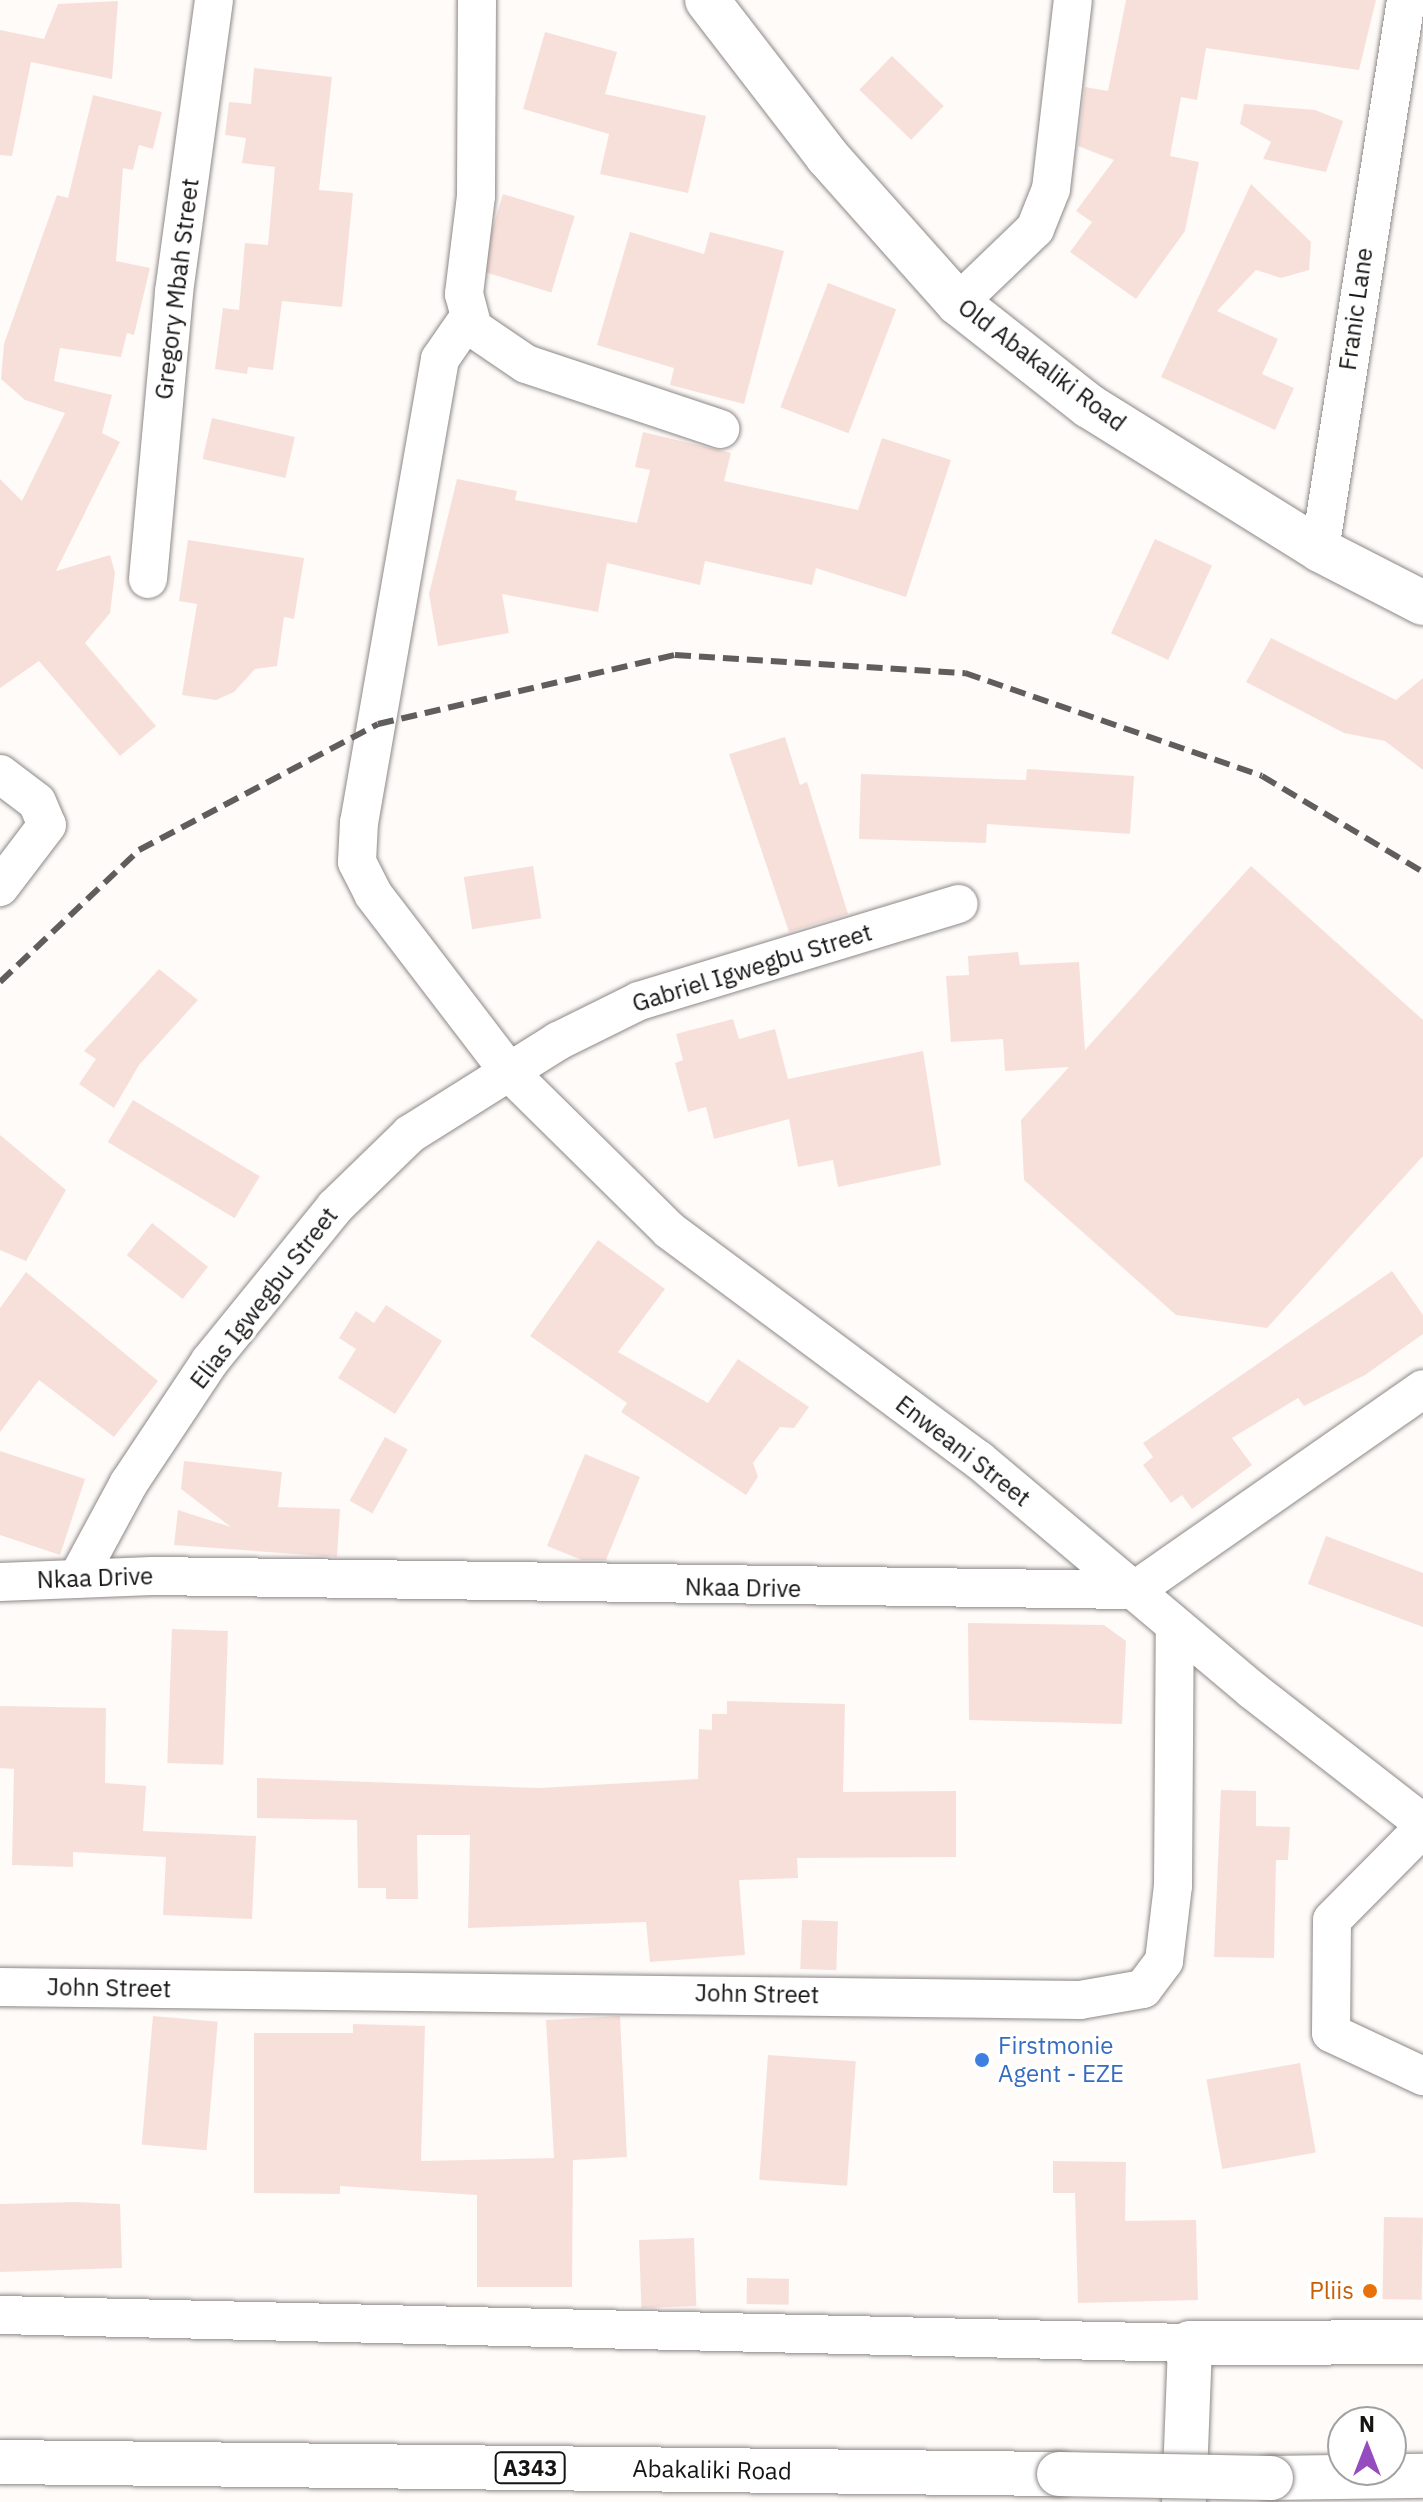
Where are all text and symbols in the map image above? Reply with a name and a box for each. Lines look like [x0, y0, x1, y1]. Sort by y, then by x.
street label: Gregory Mbah Street [149, 177, 205, 401]
street label: Franic Lane [1333, 246, 1379, 372]
street label: Old Abakaliki Road [952, 293, 1132, 437]
street label: Gabriel Igwegbu Street [629, 918, 875, 1018]
street label: Elias Igwegbu Street [184, 1202, 344, 1394]
street label: Enweani Street [890, 1389, 1036, 1513]
street label: Nkaa Drive [36, 1562, 154, 1594]
street label: Nkaa Drive [685, 1573, 801, 1603]
street label: John Street [47, 1973, 171, 2003]
street label: John Street [695, 1979, 819, 2009]
place label: Firstmonie Agent - EZE [998, 2032, 1124, 2088]
marker: Firstmonie Agent - EZE [973, 2051, 991, 2069]
place label: Pliis [1309, 2277, 1354, 2305]
marker: Pliis [1361, 2282, 1379, 2300]
north arrow [1327, 2406, 1407, 2486]
text: N [1359, 2409, 1375, 2438]
road number: A343 [494, 2450, 566, 2486]
street label: Abakaliki Road [632, 2454, 792, 2486]

